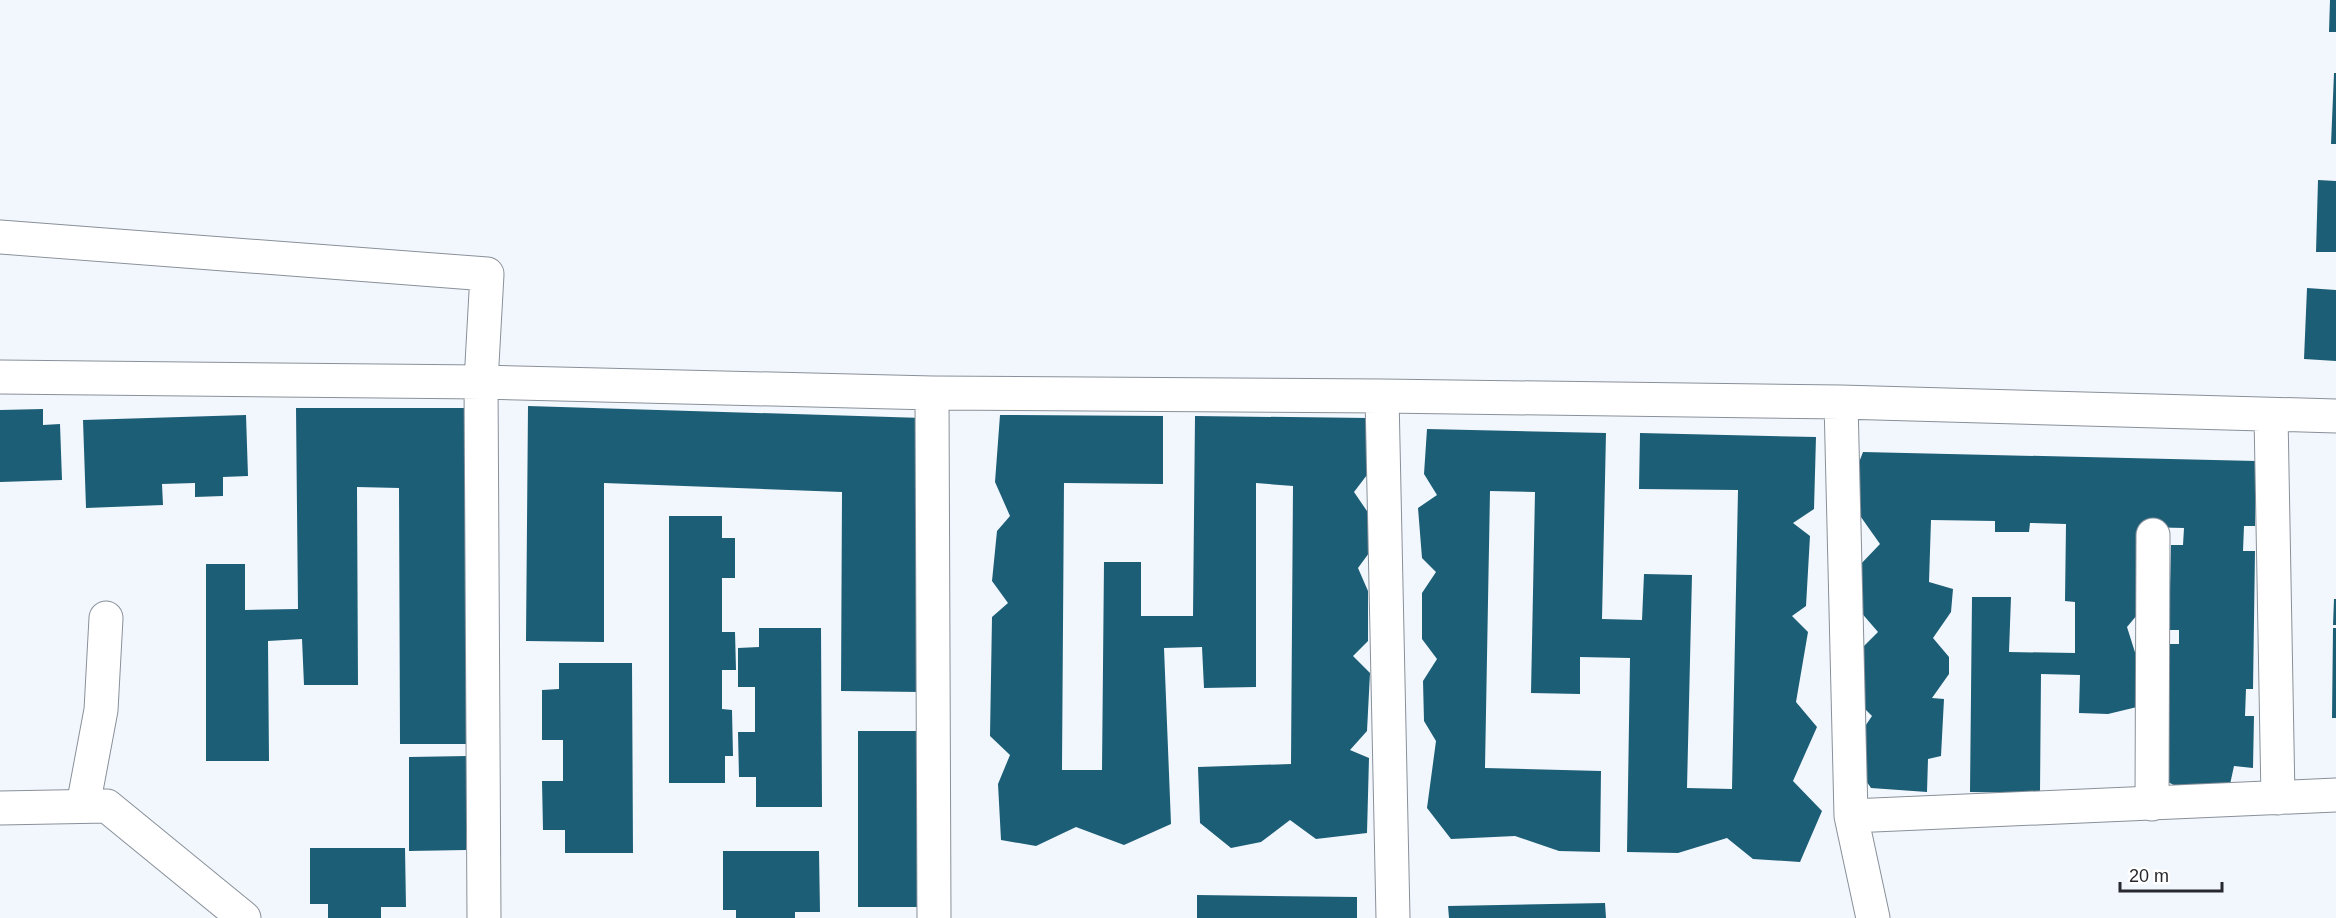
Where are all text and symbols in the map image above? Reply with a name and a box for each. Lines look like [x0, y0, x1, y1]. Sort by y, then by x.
scale bar [2120, 855, 2222, 893]
text: 20 m [2129, 866, 2169, 886]

